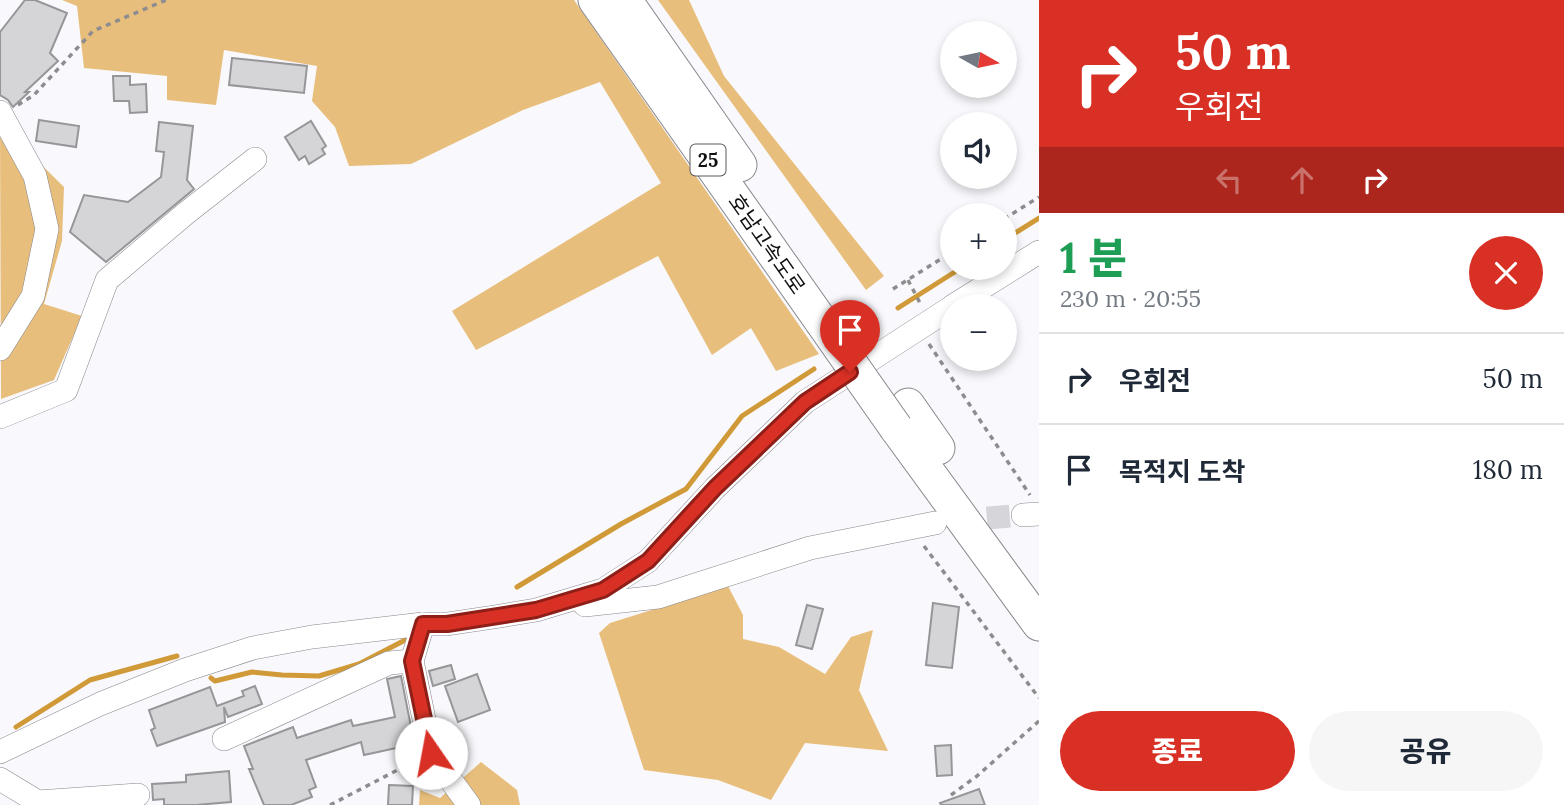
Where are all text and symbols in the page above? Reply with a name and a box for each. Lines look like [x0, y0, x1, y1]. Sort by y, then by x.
text: 50 m [1175, 20, 1291, 82]
north arrow [940, 21, 1017, 98]
map controls [940, 21, 1017, 371]
icon: right [1060, 28, 1151, 119]
text: 우회전 [1175, 86, 1263, 127]
button: sound [940, 112, 1017, 189]
road number: 25 [690, 144, 726, 176]
icon: left [1210, 161, 1248, 199]
icon: ahead [1283, 161, 1321, 199]
icon: right [1356, 161, 1394, 199]
street label: 호남고속도로 [723, 189, 811, 299]
button: + [940, 203, 1017, 280]
text: 1 분 [1060, 231, 1127, 285]
button: close [1469, 236, 1543, 310]
text: 230 m · 20:55 [1060, 284, 1201, 313]
button: − [940, 294, 1017, 371]
pin [820, 300, 880, 372]
icon: arrive [831, 311, 869, 349]
icon: right [1060, 360, 1098, 398]
text: 50 m [1483, 362, 1543, 395]
text: 우회전 [1119, 364, 1191, 397]
icon: arrive [1060, 451, 1098, 489]
text: 180 m [1473, 453, 1543, 486]
text: 목적지 도착 [1119, 455, 1245, 488]
button: 종료 [1060, 711, 1295, 791]
button: 공유 [1309, 711, 1543, 791]
position arrow [394, 716, 468, 790]

